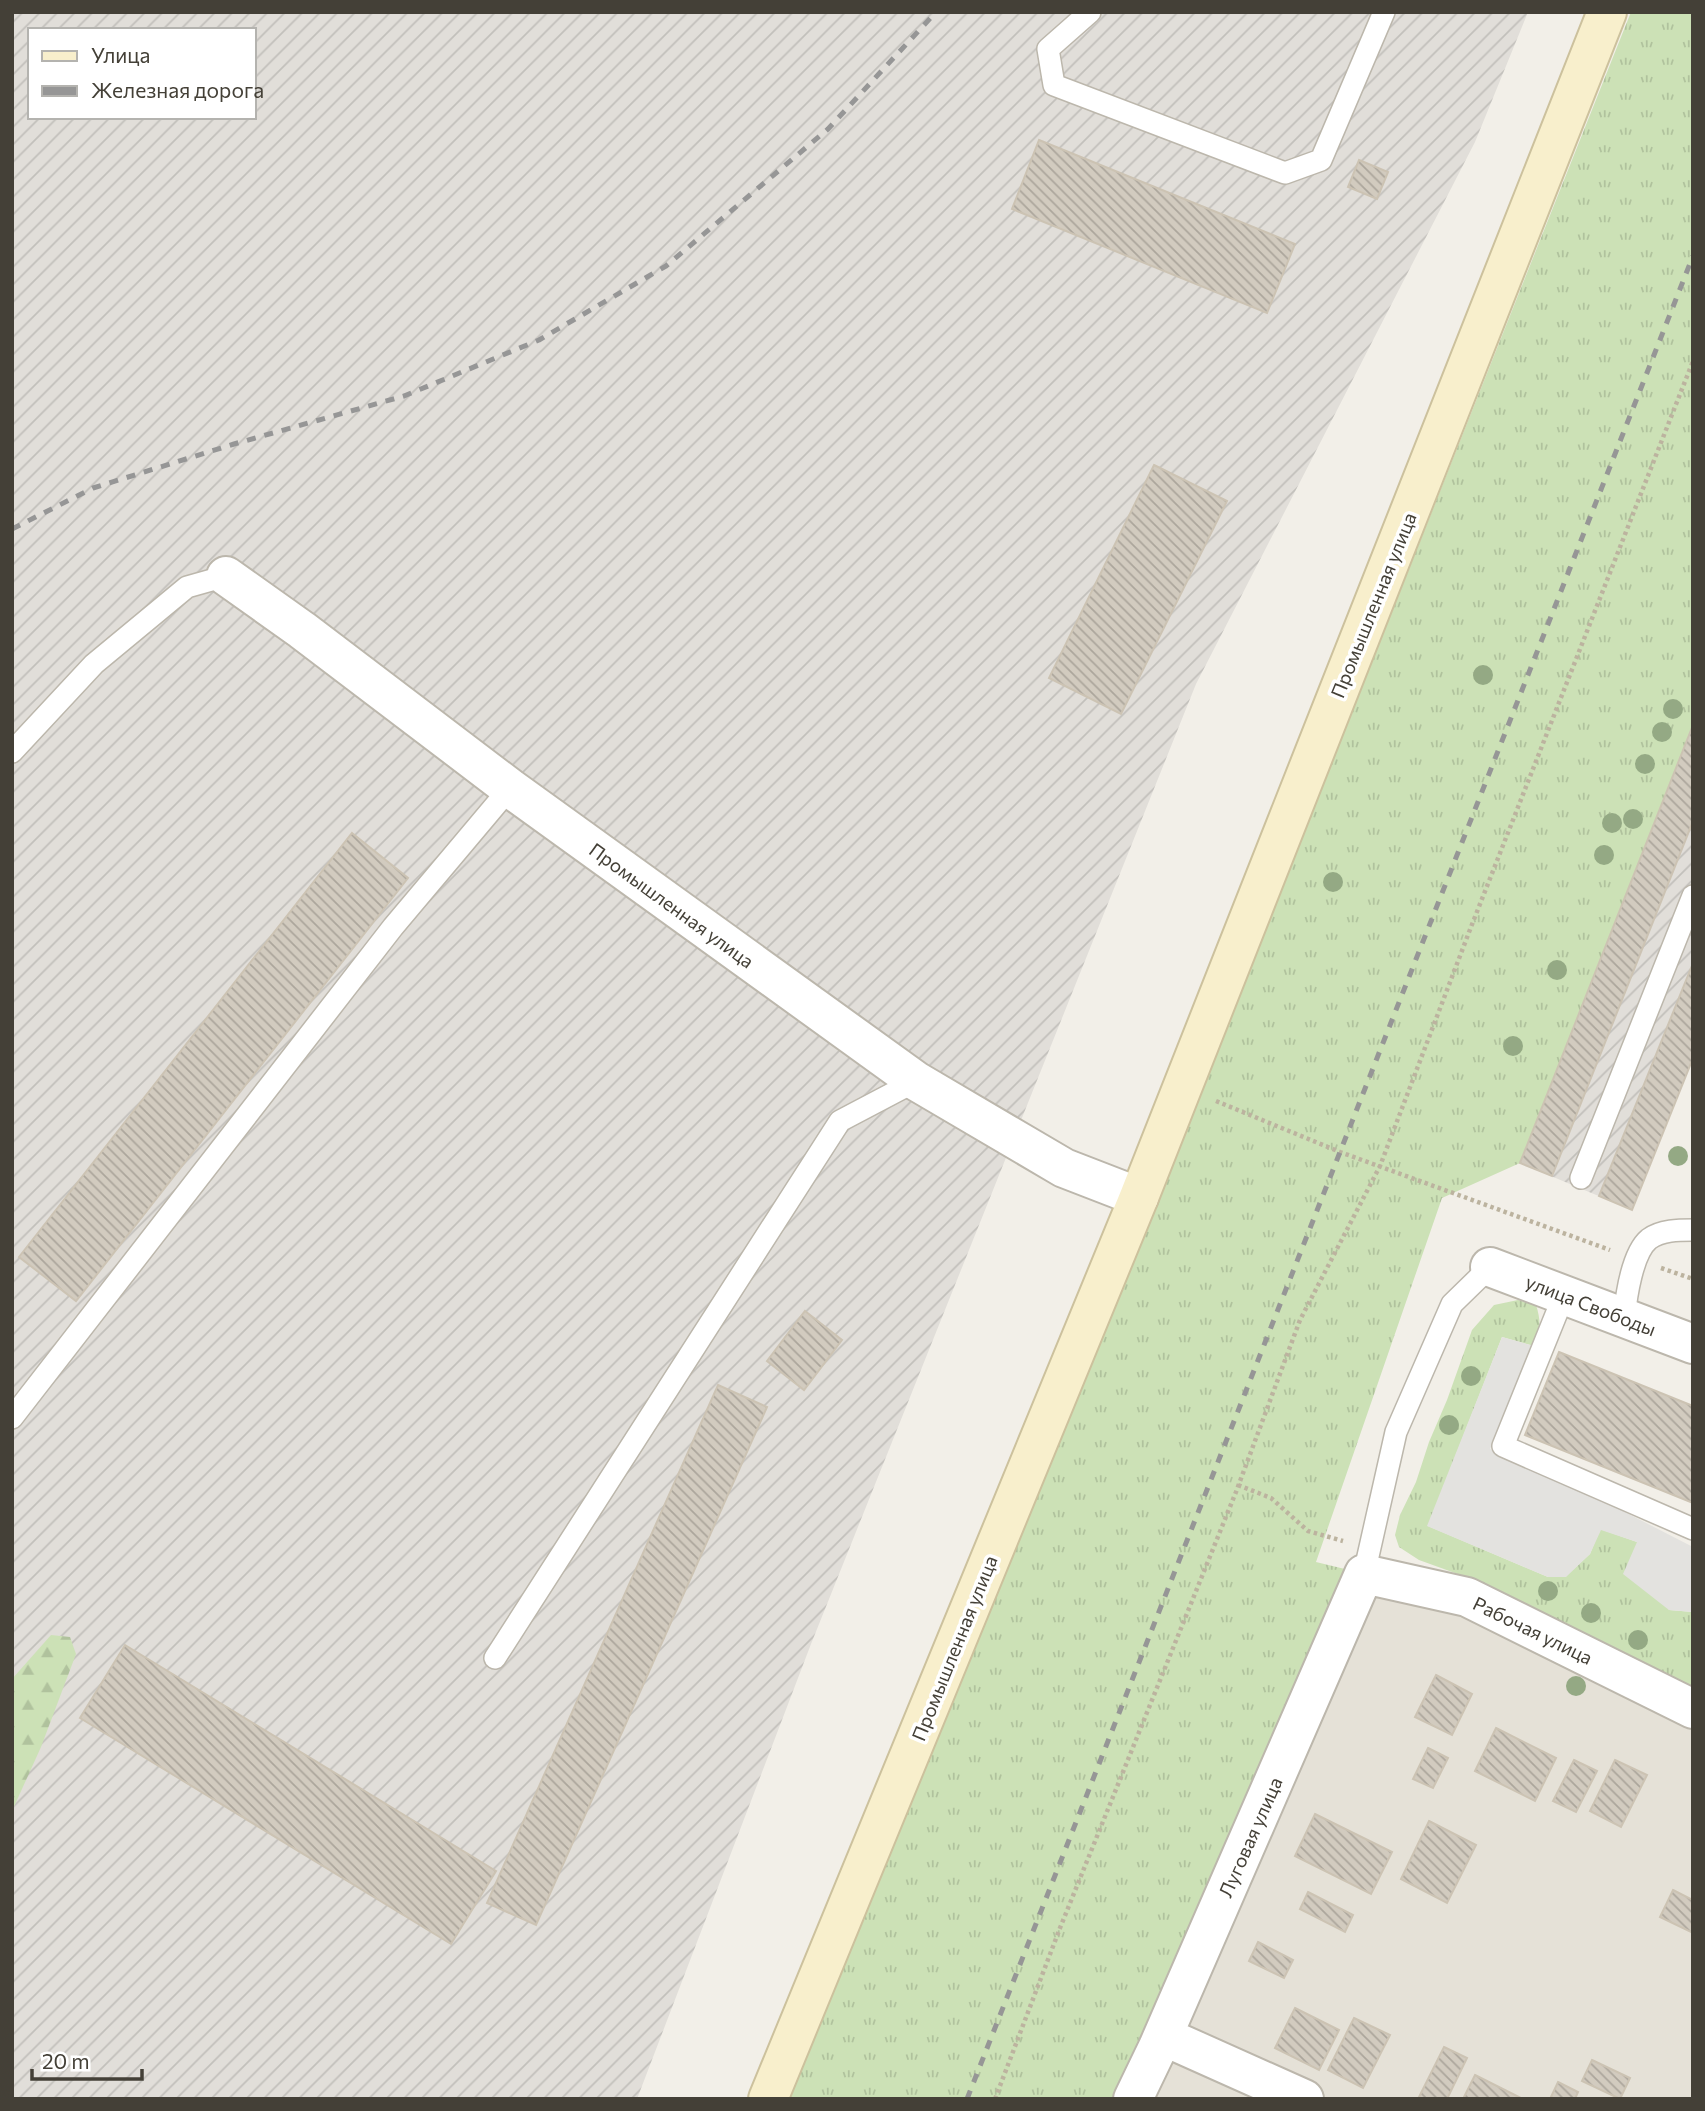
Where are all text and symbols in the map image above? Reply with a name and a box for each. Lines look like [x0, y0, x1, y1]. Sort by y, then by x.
legend [28, 28, 256, 119]
text: Улица [91, 42, 150, 67]
text: Железная дорога [91, 77, 264, 102]
street label: Промышленная улица [1325, 509, 1421, 701]
street label: Промышленная улица [585, 838, 759, 972]
street label: улица Свободы [1523, 1270, 1659, 1340]
street label: Промышленная улица [906, 1552, 1002, 1744]
street label: Рабочая улица [1469, 1591, 1597, 1669]
street label: Луговая улица [1213, 1773, 1287, 1901]
scale bar [32, 2038, 142, 2082]
text: 20 m [42, 2048, 90, 2073]

